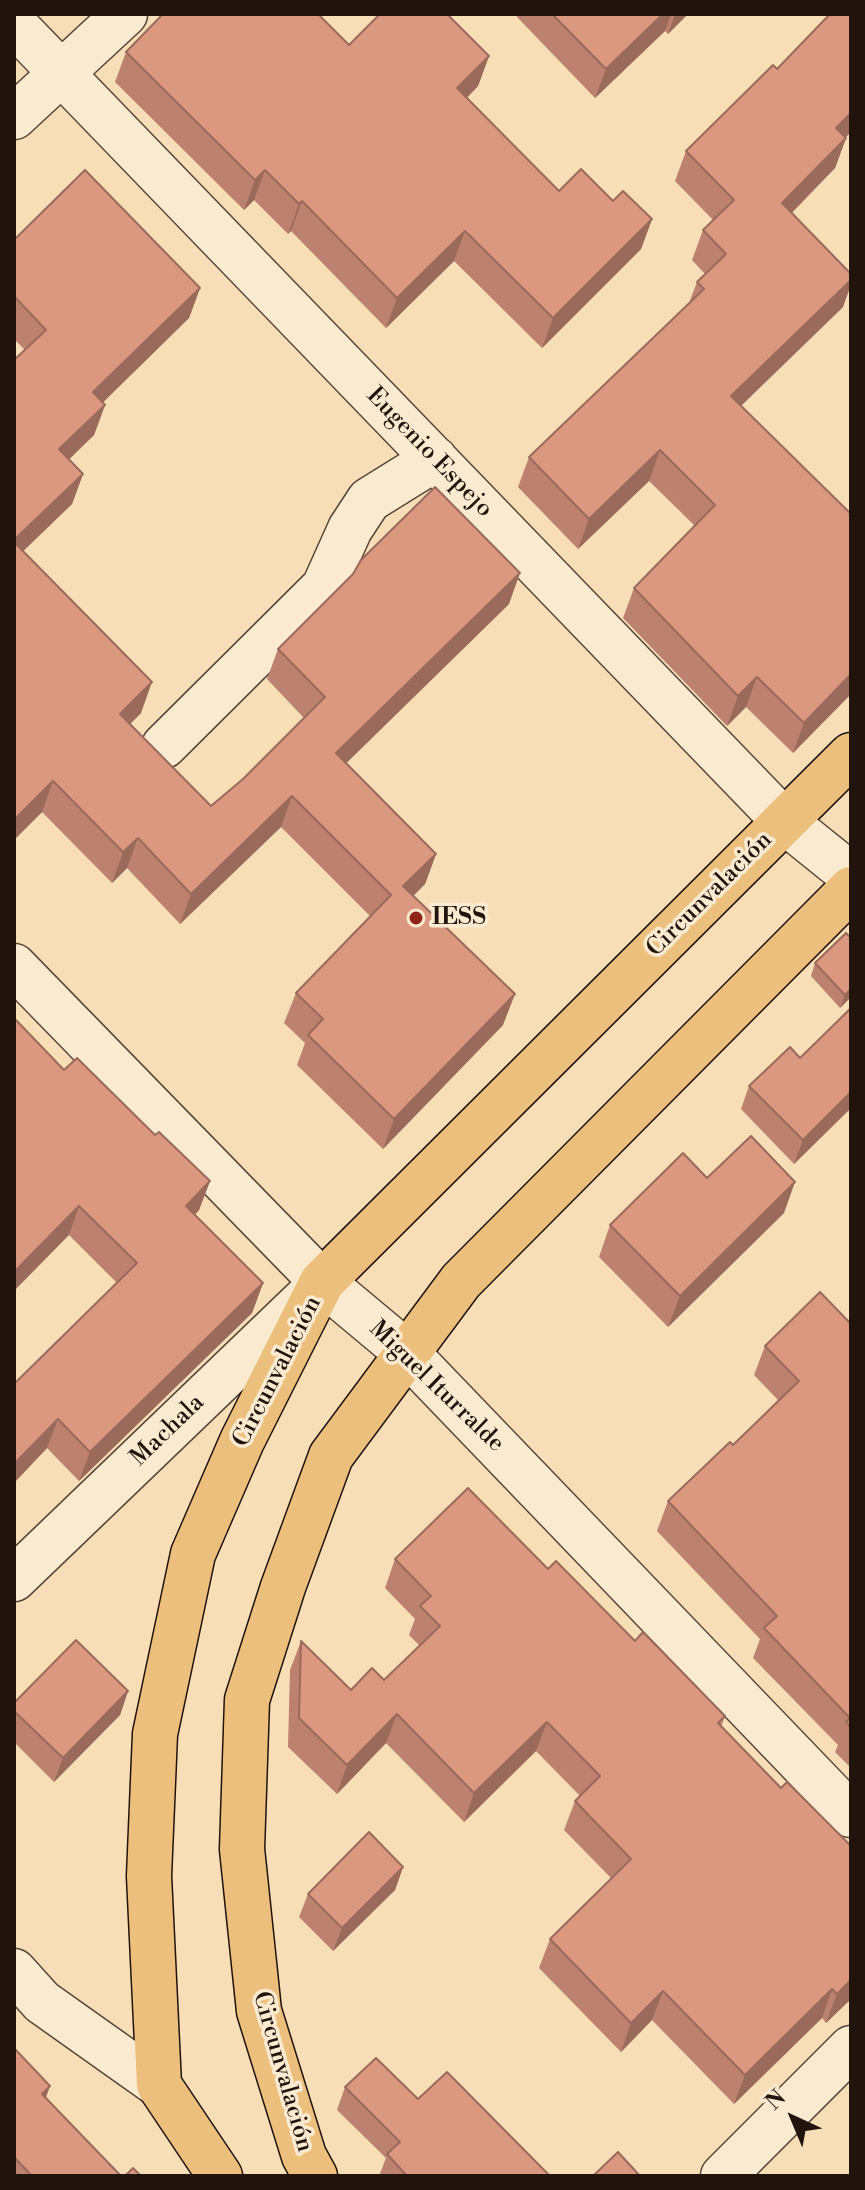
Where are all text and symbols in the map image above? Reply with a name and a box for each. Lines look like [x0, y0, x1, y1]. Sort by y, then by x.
street label: Eugenio Espejo [360, 382, 498, 524]
street label: Circunvalación [641, 826, 779, 964]
place label: IESS [432, 904, 486, 932]
marker: IESS [407, 909, 425, 927]
street label: Circunvalación [228, 1292, 328, 1452]
street label: Miguel Iturralde [362, 1315, 510, 1459]
street label: Machala [125, 1389, 211, 1473]
street label: Circunvalación [245, 1988, 319, 2156]
north arrow [753, 2078, 833, 2158]
text: N [760, 2085, 792, 2116]

